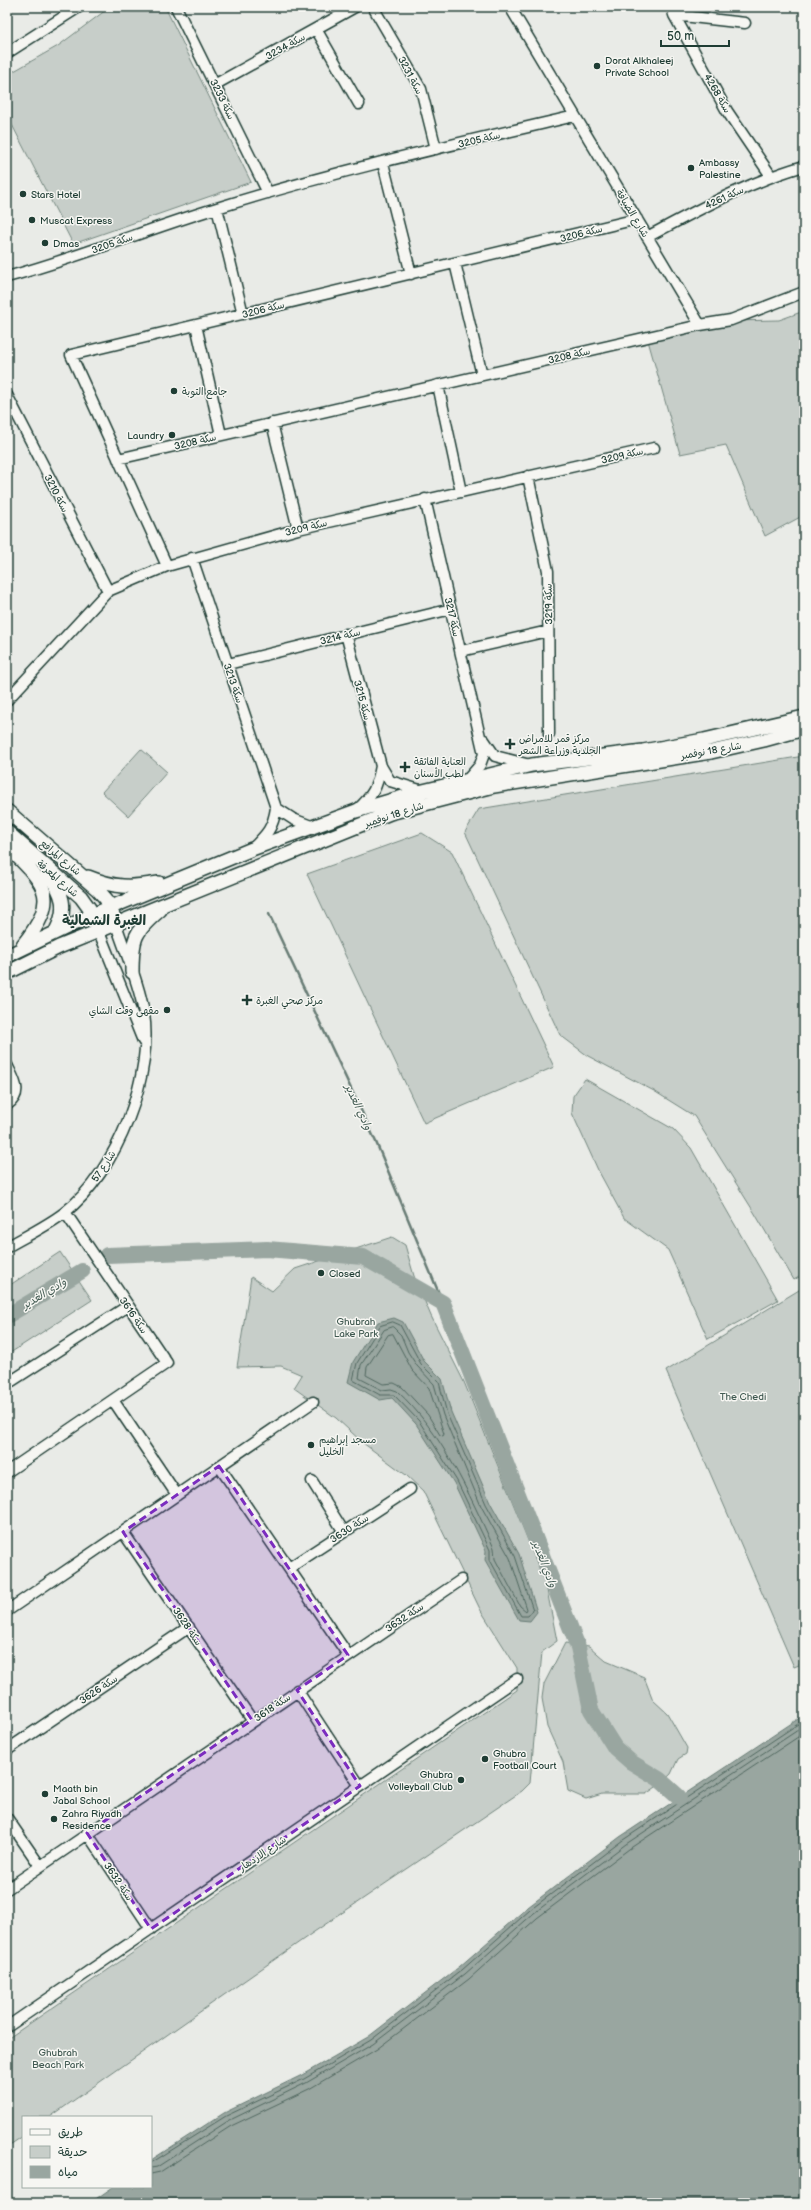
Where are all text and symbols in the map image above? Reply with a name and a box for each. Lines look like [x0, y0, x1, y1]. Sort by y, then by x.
scale bar [661, 22, 729, 48]
text: 50 m [667, 29, 694, 44]
street label: سكة 3234 [264, 31, 308, 63]
street label: سكة 3231 [395, 54, 425, 97]
place label: Dorat Alkhaleej Private School [605, 55, 674, 79]
marker: Dorat Alkhaleej Private School [592, 61, 602, 71]
street label: سكة 4268 [701, 72, 733, 115]
street label: سكة 3233 [207, 77, 237, 122]
street label: سكة 3205 [457, 129, 502, 151]
place label: Ambassy Palestine [699, 157, 741, 181]
marker: Ambassy Palestine [686, 163, 696, 173]
street label: سكة 4261 [703, 184, 746, 212]
street label: شارع الضيافة [612, 187, 651, 240]
marker: Stars Hotel [18, 189, 28, 199]
place label: Stars Hotel [31, 189, 81, 201]
marker: Muscat Express [27, 215, 37, 225]
place label: Muscat Express [40, 215, 112, 227]
street label: سكة 3206 [559, 223, 604, 245]
street label: سكة 3205 [90, 231, 135, 257]
marker: Dmas [40, 238, 50, 248]
place label: Dmas [53, 238, 79, 250]
street label: سكة 3206 [241, 299, 286, 321]
street label: سكة 3208 [547, 345, 592, 367]
marker: جامع التوبة [169, 386, 179, 396]
place label: جامع التوبة [182, 386, 228, 400]
place label: Laundry [127, 430, 164, 442]
marker: Laundry [167, 430, 177, 440]
street label: سكة 3208 [173, 431, 218, 453]
street label: سكة 3209 [600, 445, 645, 467]
street label: سكة 3210 [41, 472, 71, 515]
street label: سكة 3209 [284, 517, 329, 539]
street label: سكة 3219 [543, 583, 555, 625]
street label: سكة 3217 [442, 596, 462, 638]
street label: سكة 3214 [319, 626, 362, 648]
street label: سكة 3213 [221, 662, 246, 705]
street label: سكة 3215 [351, 679, 373, 722]
place label: مركز قمر للامراض الجلدية وزراعة الشعر [518, 733, 601, 757]
marker: مركز قمر للامراض الجلدية وزراعة الشعر [504, 738, 516, 750]
street label: شارع 18 نوفمبر [679, 740, 743, 763]
place label: العناية الفائقة لطب الأسنان [414, 756, 466, 780]
marker: العناية الفائقة لطب الأسنان [399, 761, 411, 773]
street label: شارع 18 نوفمبر [362, 800, 426, 831]
street label: شارع المرافع [37, 837, 83, 879]
street label: شارع المعرفة [34, 858, 81, 901]
district label: الغبرة الشمالية [62, 912, 146, 929]
marker: مركز صحي الغبرة [241, 994, 253, 1006]
place label: مركز صحي الغبرة [256, 995, 323, 1010]
place label: مقهى وقت الشاي [89, 1005, 159, 1019]
marker: مقهى وقت الشاي [162, 1005, 172, 1015]
water label: وادي الغدير [341, 1081, 375, 1133]
street label: شارع 57 [89, 1148, 119, 1185]
marker: Closed [316, 1268, 326, 1278]
place label: Closed [329, 1268, 361, 1280]
water label: وادي الغدير [18, 1275, 69, 1313]
street label: سكة 3616 [117, 1295, 150, 1336]
park label: Ghubrah Lake Park [334, 1316, 378, 1340]
park label: The Chedi [720, 1391, 766, 1403]
place label: مسجد إبراهيم الخليل [319, 1434, 377, 1458]
marker: مسجد إبراهيم الخليل [306, 1440, 316, 1450]
street label: سكة 3630 [328, 1512, 371, 1546]
water label: وادي الغدير [528, 1537, 559, 1590]
street label: سكة 3632 [383, 1600, 426, 1635]
street label: سكة 3628 [170, 1605, 204, 1648]
street label: سكة 3626 [77, 1673, 120, 1707]
street label: سكة 3618 [252, 1691, 293, 1724]
place label: Ghubra Football Court [493, 1748, 556, 1772]
marker: Ghubra Football Court [480, 1754, 490, 1764]
place label: Ghubra Volleyball Club [388, 1769, 453, 1793]
marker: Ghubra Volleyball Club [456, 1775, 466, 1785]
place label: Maath bin Jabal School [53, 1783, 110, 1807]
marker: Maath bin Jabal School [40, 1789, 50, 1799]
place label: Zahra Riyadh Residence [61, 1808, 122, 1832]
marker: Zahra Riyadh Residence [49, 1814, 59, 1824]
street label: شارع الازدهار [236, 1833, 289, 1876]
street label: سكة 3632 [101, 1860, 136, 1903]
park label: Ghubrah Beach Park [32, 2047, 84, 2071]
legend [22, 2116, 152, 2188]
text: طريق [58, 2125, 83, 2140]
text: حديقة [58, 2145, 87, 2160]
text: مياه [58, 2165, 78, 2180]

